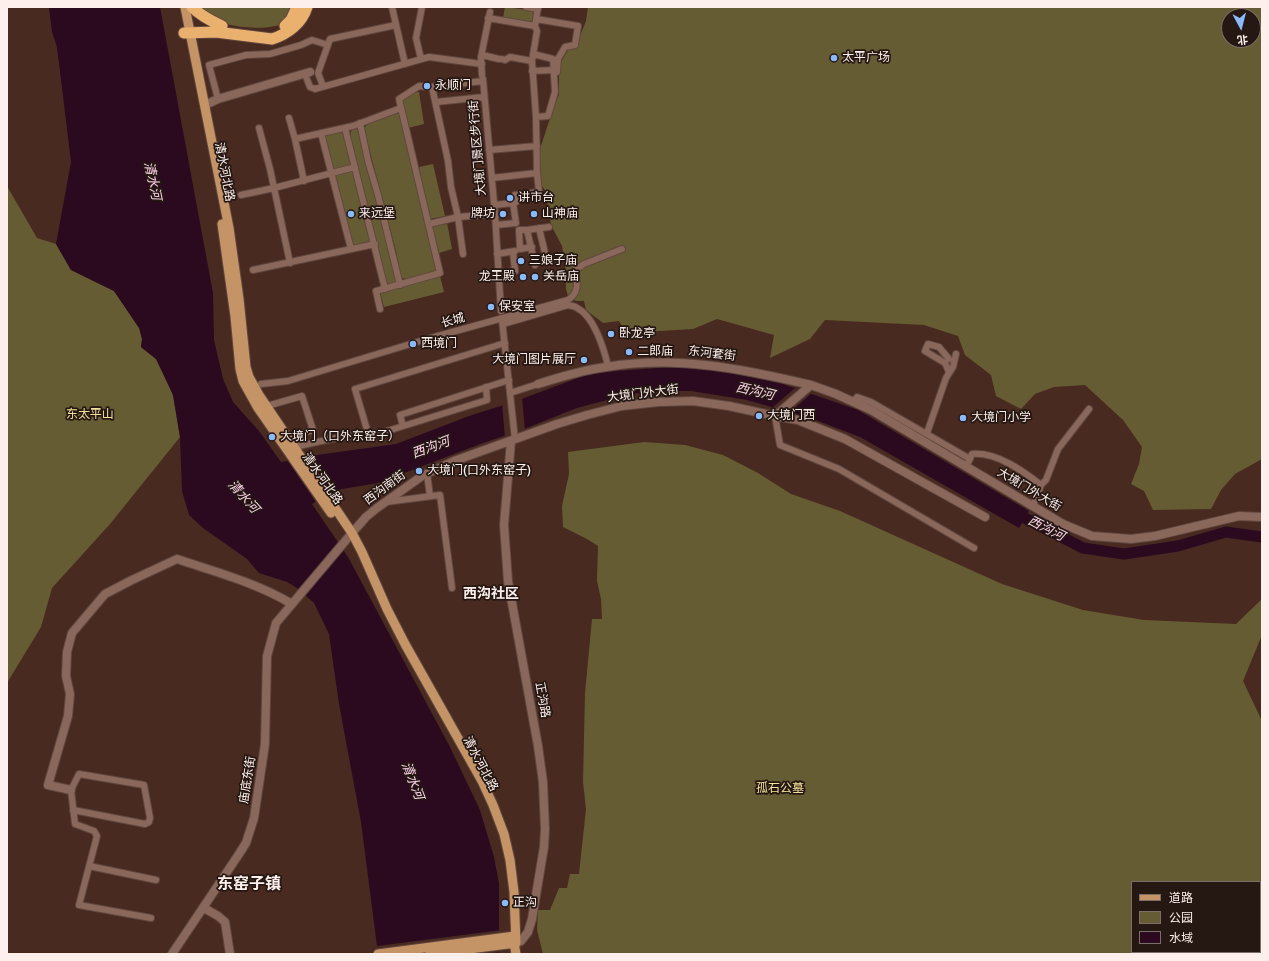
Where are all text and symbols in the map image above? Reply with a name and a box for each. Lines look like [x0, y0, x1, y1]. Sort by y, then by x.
north arrow [1221, 8, 1261, 48]
text: 北 [1236, 32, 1249, 47]
place label: 太平广场 [842, 51, 890, 65]
marker: 太平广场 [829, 53, 839, 63]
place label: 永顺门 [435, 79, 471, 93]
marker: 永顺门 [422, 81, 432, 91]
street label: 大境门景区步行街 [467, 100, 489, 196]
street label: 清水河北路 [211, 141, 237, 203]
water label: 清水河 [140, 160, 164, 202]
place label: 讲市台 [518, 191, 554, 205]
marker: 讲市台 [505, 193, 515, 203]
place label: 来远堡 [359, 207, 395, 221]
place label: 牌坊 [471, 207, 495, 221]
place label: 山神庙 [542, 207, 578, 221]
marker: 来远堡 [346, 209, 356, 219]
marker: 牌坊 [498, 209, 508, 219]
marker: 山神庙 [529, 209, 539, 219]
place label: 三娘子庙 [529, 254, 577, 268]
marker: 三娘子庙 [516, 256, 526, 266]
place label: 龙王殿 [479, 270, 515, 284]
place label: 关岳庙 [543, 270, 579, 284]
marker: 龙王殿 [518, 272, 528, 282]
marker: 关岳庙 [530, 272, 540, 282]
place label: 保安室 [499, 300, 535, 314]
marker: 保安室 [486, 302, 496, 312]
street label: 长城 [440, 311, 466, 331]
place label: 卧龙亭 [619, 327, 655, 341]
marker: 卧龙亭 [606, 329, 616, 339]
place label: 西境门 [421, 337, 457, 351]
marker: 西境门 [408, 339, 418, 349]
street label: 东河套街 [687, 344, 737, 364]
place label: 二郎庙 [637, 345, 673, 359]
marker: 二郎庙 [624, 347, 634, 357]
place label: 大境门图片展厅 [492, 353, 576, 367]
marker: 大境门图片展厅 [579, 355, 589, 365]
water label: 西沟河 [734, 380, 776, 404]
street label: 大境门外大街 [606, 382, 680, 406]
park label: 东太平山 [66, 408, 114, 422]
place label: 大境门西 [767, 409, 815, 423]
marker: 大境门西 [754, 411, 764, 421]
place label: 大境门小学 [971, 411, 1031, 425]
marker: 大境门小学 [958, 413, 968, 423]
place label: 大境门（口外东窑子） [280, 430, 400, 444]
marker: 大境门（口外东窑子） [267, 432, 277, 442]
water label: 西沟河 [410, 434, 452, 462]
street label: 清水河北路 [299, 450, 345, 508]
place label: 大境门(口外东窑子) [427, 464, 531, 478]
street label: 大境门外大街 [994, 465, 1064, 515]
marker: 大境门(口外东窑子) [414, 466, 424, 476]
street label: 西沟南街 [361, 468, 409, 508]
water label: 清水河 [224, 477, 262, 517]
water label: 西沟河 [1025, 513, 1067, 545]
district label: 西沟社区 [463, 586, 519, 602]
street label: 正沟路 [532, 681, 552, 719]
street label: 清水河北路 [460, 734, 500, 794]
street label: 庙底东街 [237, 755, 259, 805]
water label: 清水河 [398, 760, 426, 802]
park label: 孤石公墓 [756, 782, 804, 796]
district label: 东窑子镇 [217, 875, 281, 895]
legend [1131, 881, 1261, 953]
text: 道路 [1169, 891, 1193, 906]
place label: 正沟 [513, 896, 537, 910]
marker: 正沟 [500, 898, 510, 908]
text: 公园 [1169, 911, 1193, 926]
text: 水域 [1169, 931, 1193, 946]

